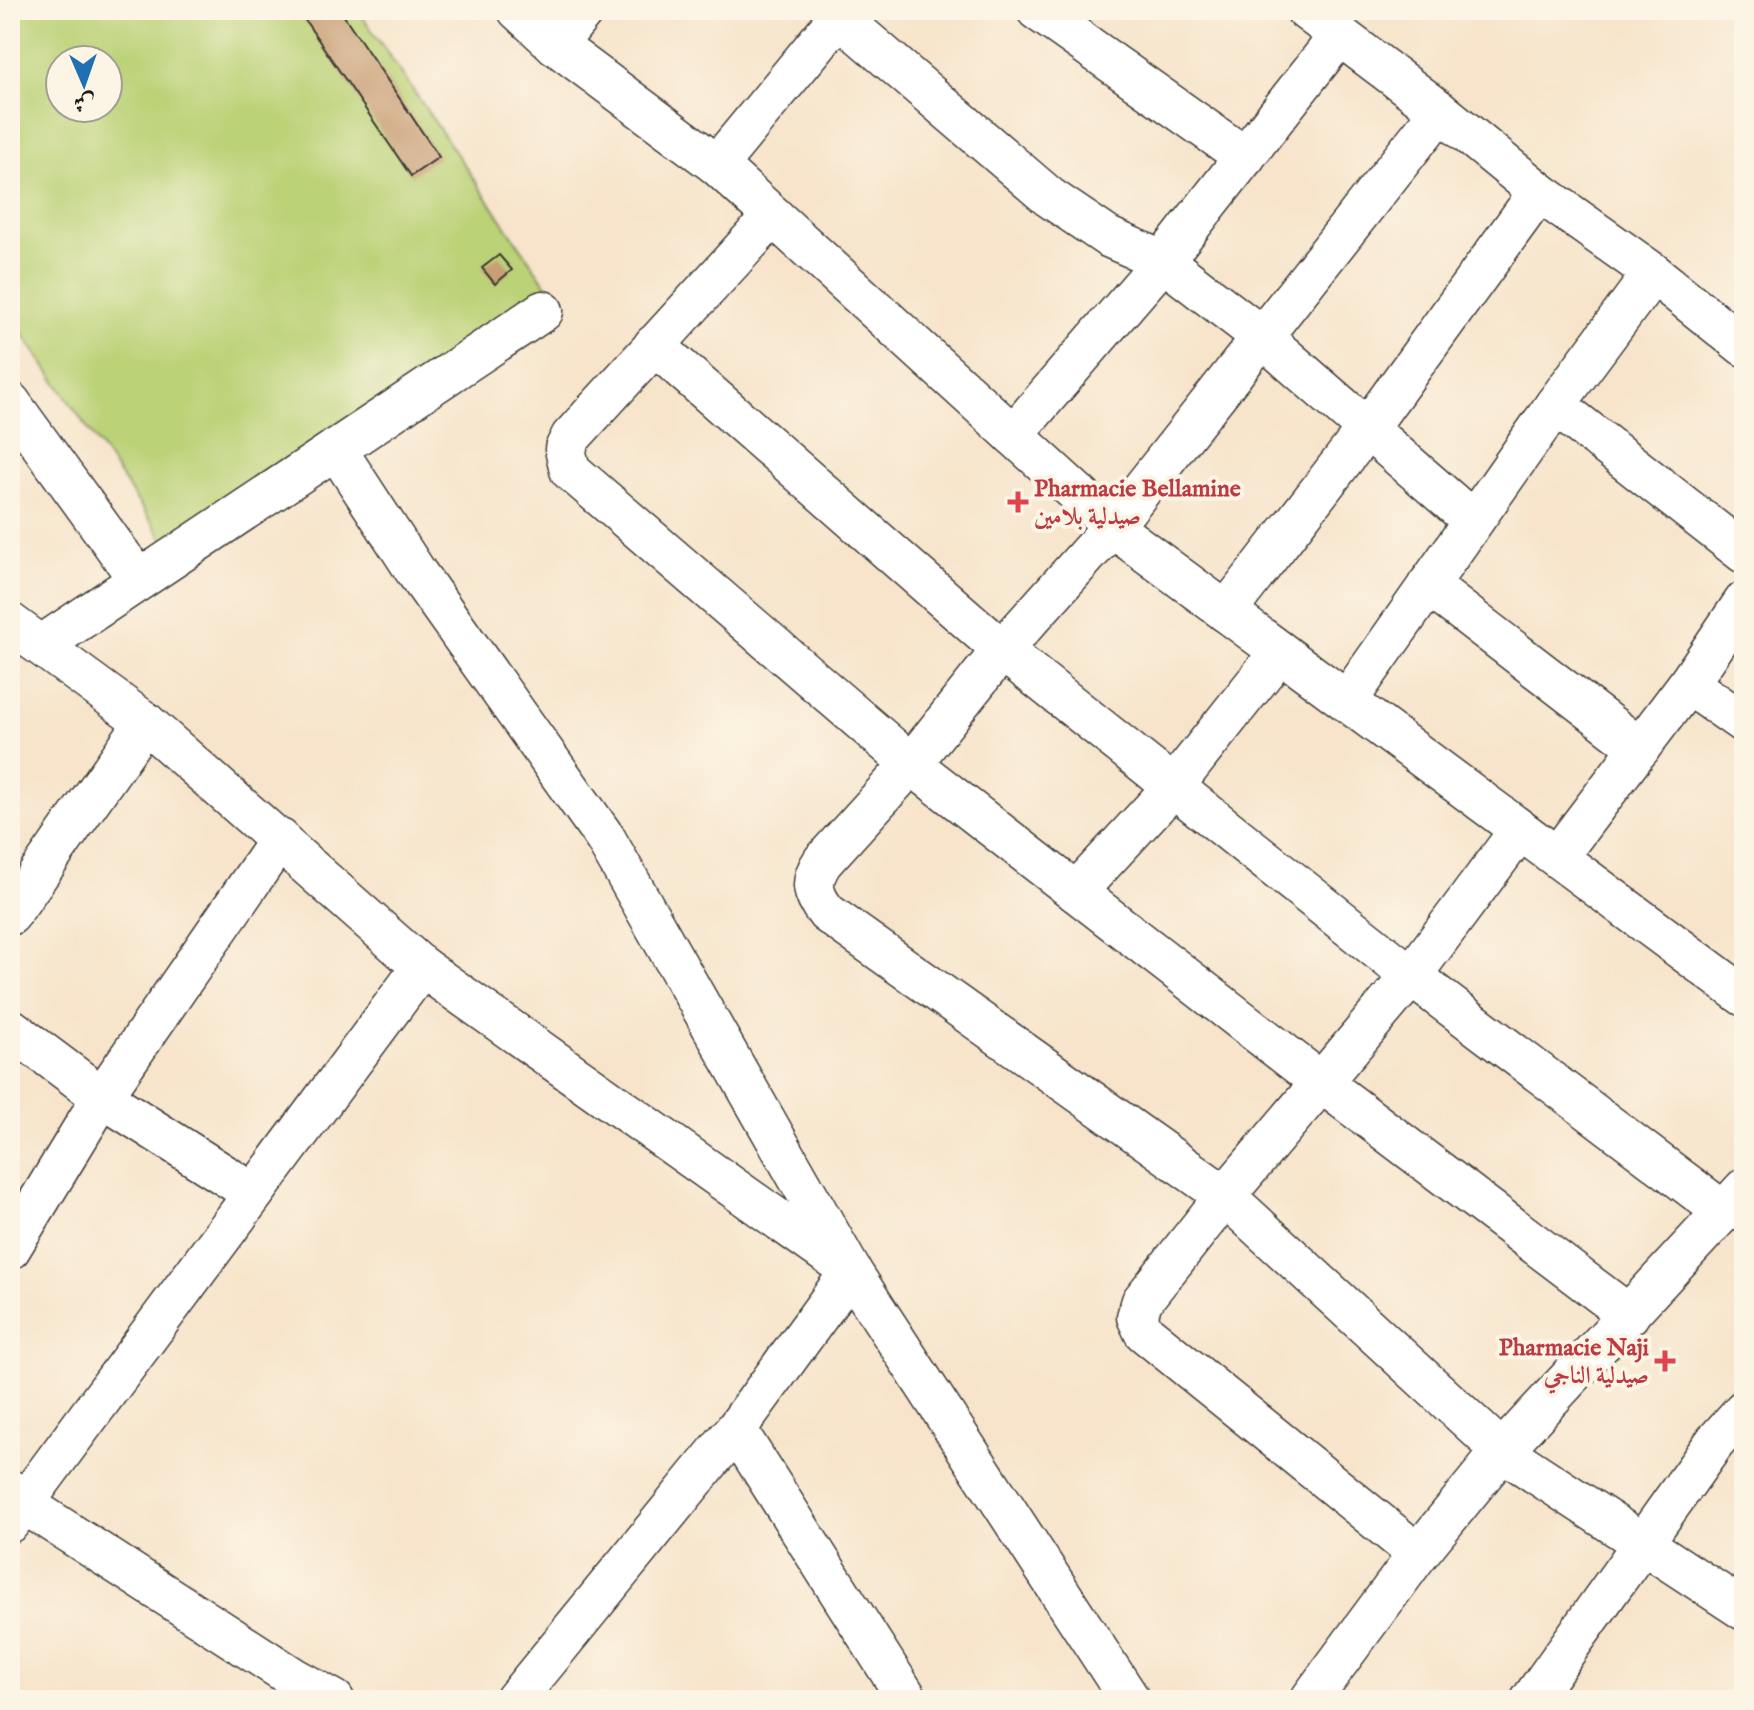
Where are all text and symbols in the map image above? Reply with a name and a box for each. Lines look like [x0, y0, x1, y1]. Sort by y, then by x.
north arrow [44, 44, 124, 124]
text: ش [73, 88, 96, 116]
place label: Pharmacie Bellamine صيدلية بلامين [1034, 474, 1241, 533]
marker: Pharmacie Bellamine صيدلية بلامين [1009, 493, 1027, 511]
place label: Pharmacie Naji صيدلية الناجي [1499, 1333, 1650, 1394]
marker: Pharmacie Naji صيدلية الناجي [1656, 1352, 1674, 1370]

